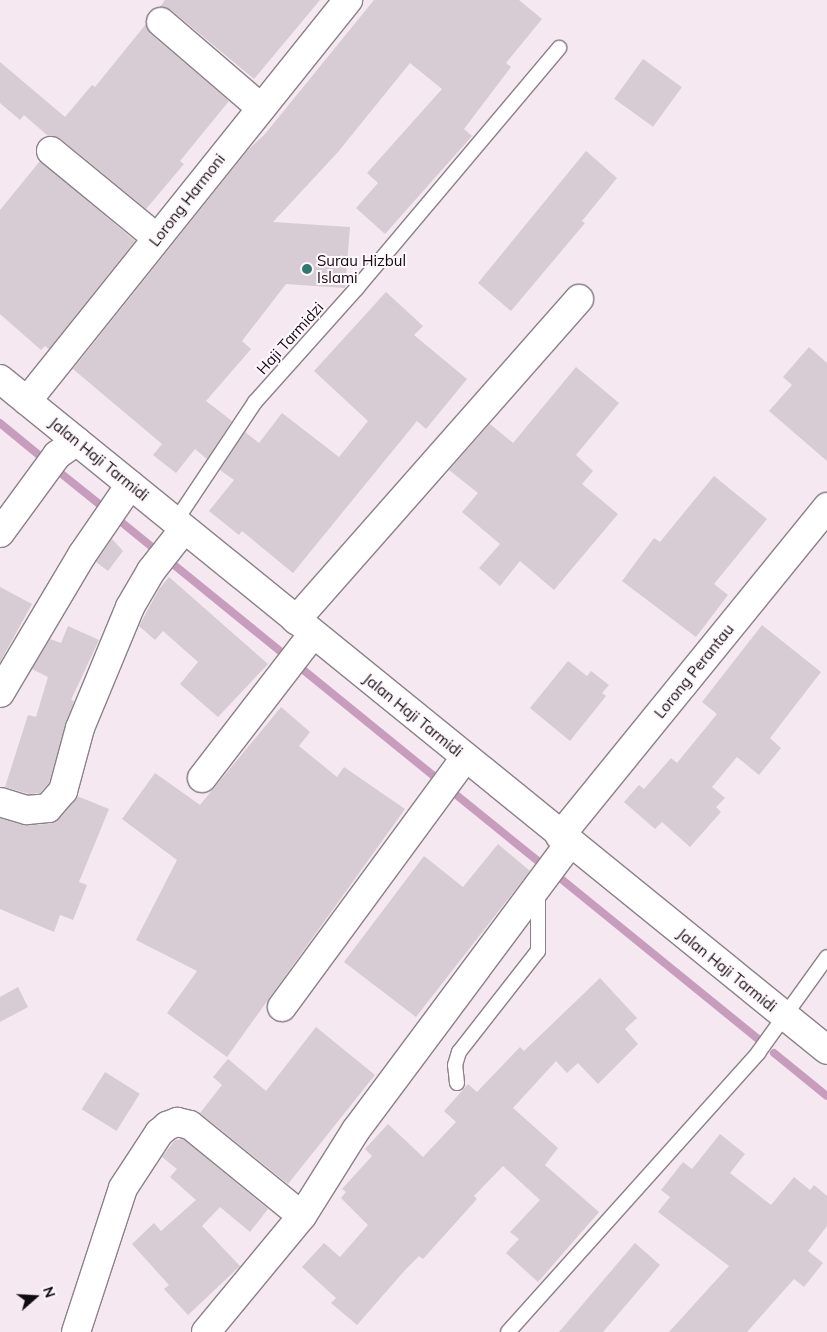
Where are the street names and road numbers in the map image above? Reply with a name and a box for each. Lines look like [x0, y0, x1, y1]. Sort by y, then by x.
street label: Lorong Harmoni [145, 150, 229, 250]
street label: Haji Tarmidzi [253, 298, 327, 378]
street label: Jalan Haji Tarmidi [46, 413, 152, 505]
street label: Lorong Perantau [651, 620, 737, 722]
street label: Jalan Haji Tarmidi [360, 669, 466, 761]
street label: Jalan Haji Tarmidi [674, 924, 780, 1016]

